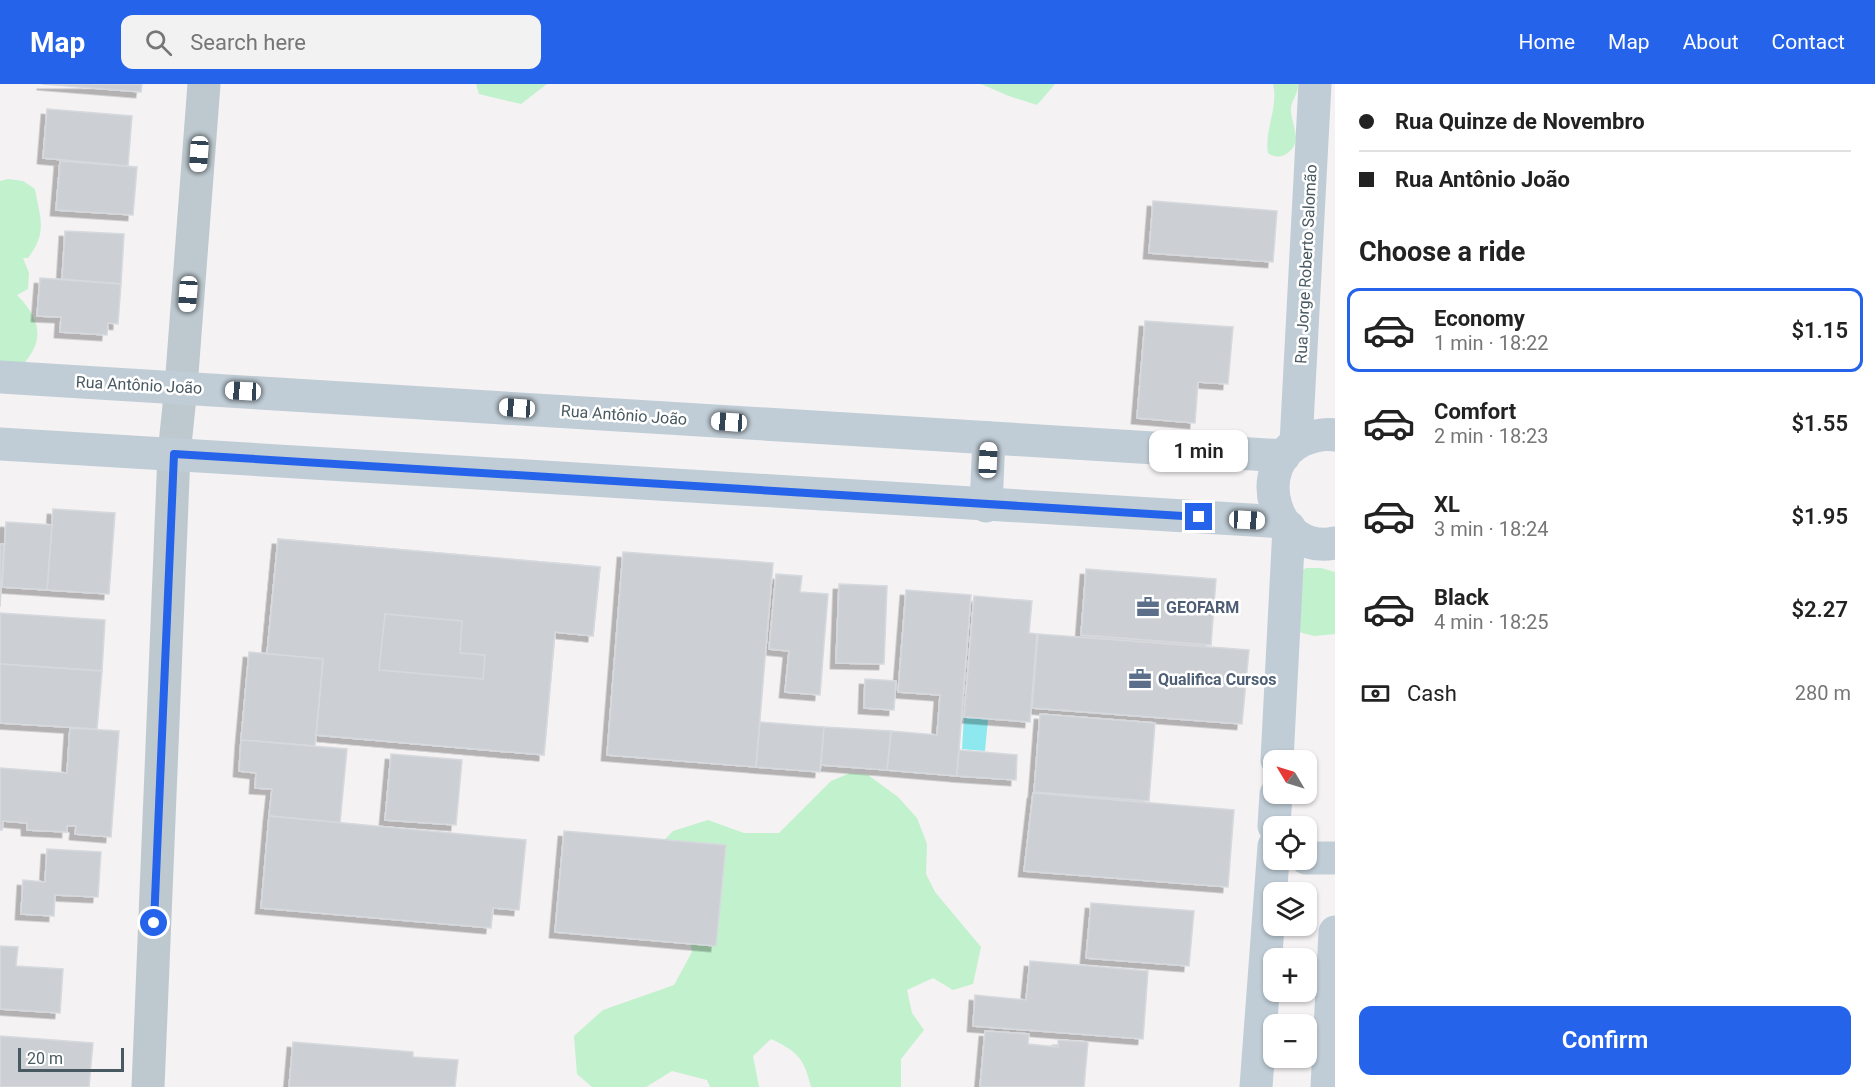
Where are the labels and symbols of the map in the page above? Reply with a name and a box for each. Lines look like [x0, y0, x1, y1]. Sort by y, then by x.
car [189, 135, 209, 173]
street label: Rua Jorge Roberto Salomão [1291, 164, 1321, 364]
car [178, 275, 198, 313]
street label: Rua Antônio João [75, 372, 203, 398]
car [225, 381, 261, 401]
car [498, 398, 536, 418]
street label: Rua Antônio João [560, 401, 688, 429]
car [710, 412, 748, 432]
callout: 1 min [1150, 430, 1248, 472]
car [978, 442, 998, 478]
route end [1185, 503, 1212, 530]
car [1229, 510, 1265, 530]
office icon: GEOFARM [1135, 594, 1161, 620]
place label: GEOFARM [1166, 598, 1239, 617]
office icon: Qualifica Cursos [1127, 666, 1153, 692]
place label: Qualifica Cursos [1158, 670, 1276, 689]
north arrow [1263, 750, 1317, 804]
route start [140, 909, 167, 936]
scale bar [18, 1045, 124, 1072]

